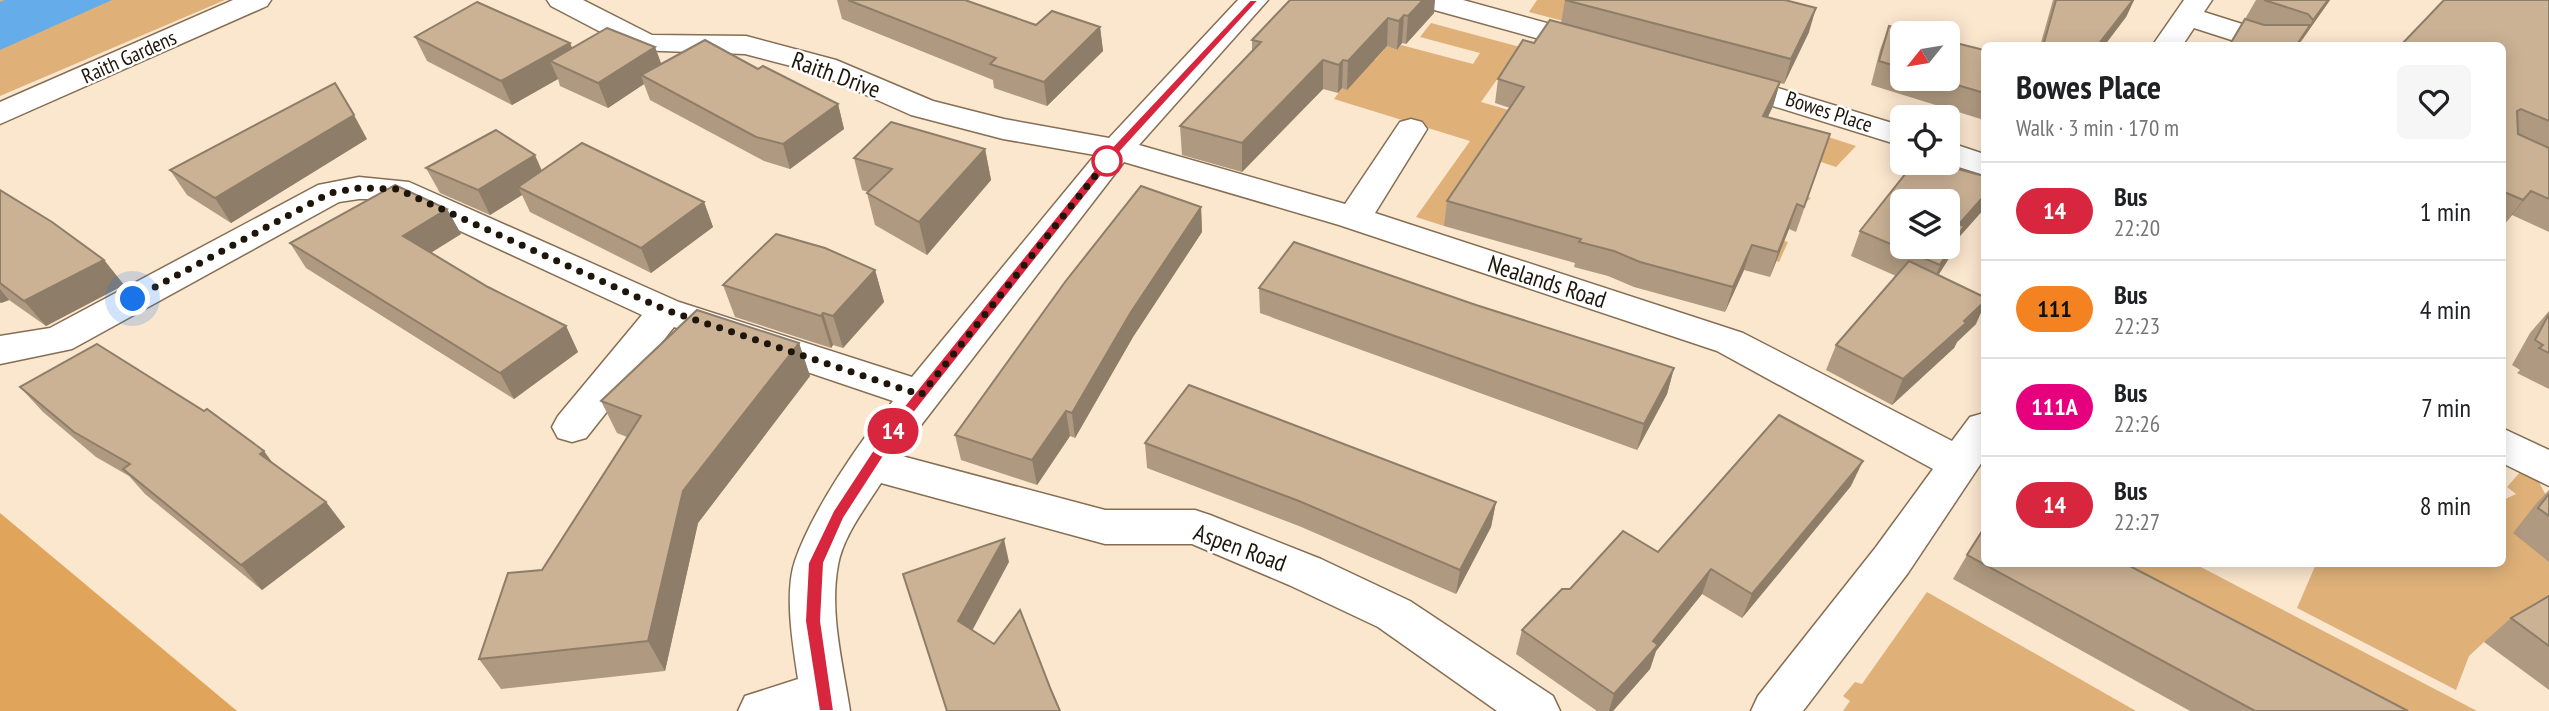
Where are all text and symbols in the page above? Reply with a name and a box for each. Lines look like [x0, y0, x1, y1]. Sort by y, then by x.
north arrow [1890, 21, 1960, 91]
map controls [1890, 21, 1960, 259]
street label: Raith Gardens [77, 24, 180, 89]
street label: Raith Drive [788, 44, 885, 105]
text: Bowes Place [2016, 65, 2161, 108]
button: heart [2397, 65, 2471, 139]
street label: Bowes Place [1782, 85, 1876, 138]
button: locate [1890, 105, 1960, 175]
text: Walk · 3 min · 170 m [2016, 113, 2179, 142]
unlabelled marker [1092, 146, 1122, 176]
text: Bus [2114, 180, 2147, 213]
button: layers [1890, 189, 1960, 259]
text: 14 [2043, 195, 2066, 226]
text: 1 min [2420, 195, 2471, 228]
text: 22:20 [2114, 213, 2160, 242]
street label: Nealands Road [1484, 248, 1610, 315]
text: Bus [2114, 278, 2147, 311]
your location [115, 281, 150, 316]
text: 111 [2037, 293, 2072, 324]
text: 4 min [2420, 293, 2471, 326]
text: 22:23 [2114, 311, 2160, 340]
text: Bus [2114, 376, 2147, 409]
text: 111A [2031, 391, 2078, 422]
text: 7 min [2421, 391, 2471, 424]
line badge: 14 [862, 408, 924, 454]
text: 22:26 [2114, 409, 2160, 438]
text: 14 [882, 415, 904, 446]
text: Bus [2114, 474, 2147, 507]
text: 14 [2043, 489, 2066, 520]
text: 8 min [2420, 489, 2471, 522]
text: 22:27 [2114, 507, 2160, 536]
street label: Aspen Road [1190, 516, 1291, 579]

